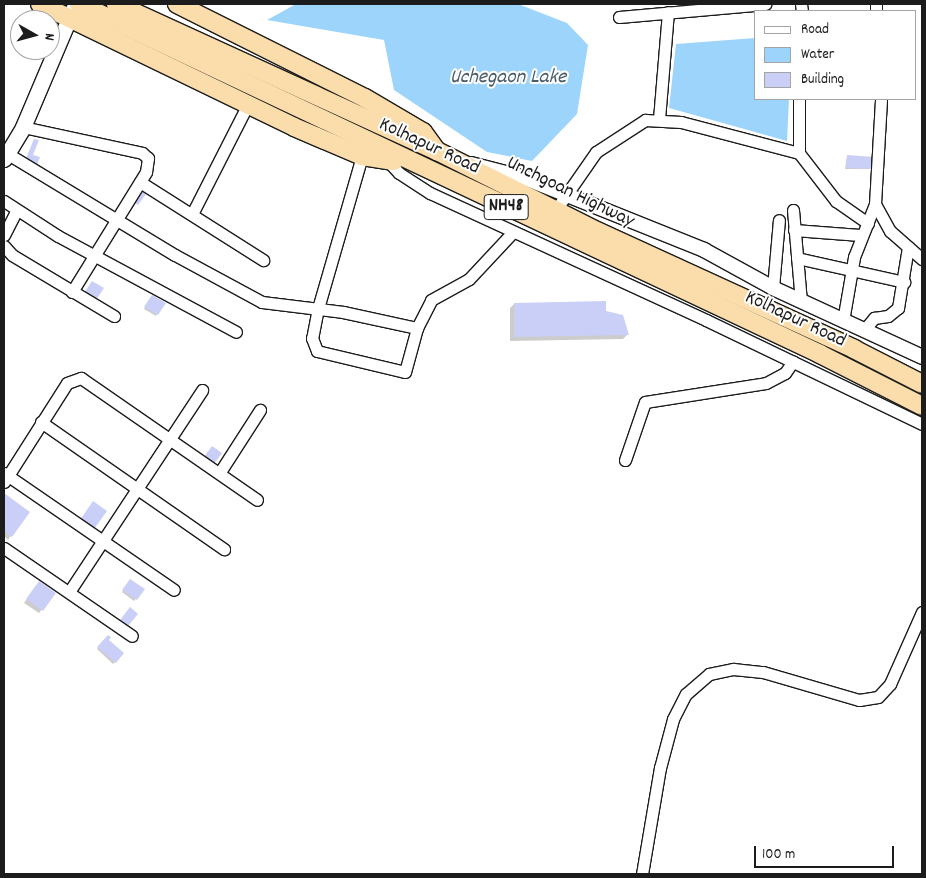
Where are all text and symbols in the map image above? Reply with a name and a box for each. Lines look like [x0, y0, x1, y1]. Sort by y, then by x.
north arrow [10, 10, 60, 60]
legend [754, 10, 916, 100]
text: Road [801, 19, 829, 41]
text: N [39, 32, 59, 41]
text: Water [801, 44, 834, 66]
water label: Uchegaon Lake [450, 65, 566, 91]
text: Building [801, 69, 844, 91]
street label: Kolhapur Road [375, 113, 483, 181]
street label: Unchgoan Highway [502, 152, 638, 234]
road number: NH48 [484, 190, 528, 223]
street label: Kolhapur Road [741, 286, 849, 354]
scale bar [756, 836, 896, 868]
text: 100 m [762, 844, 795, 866]

